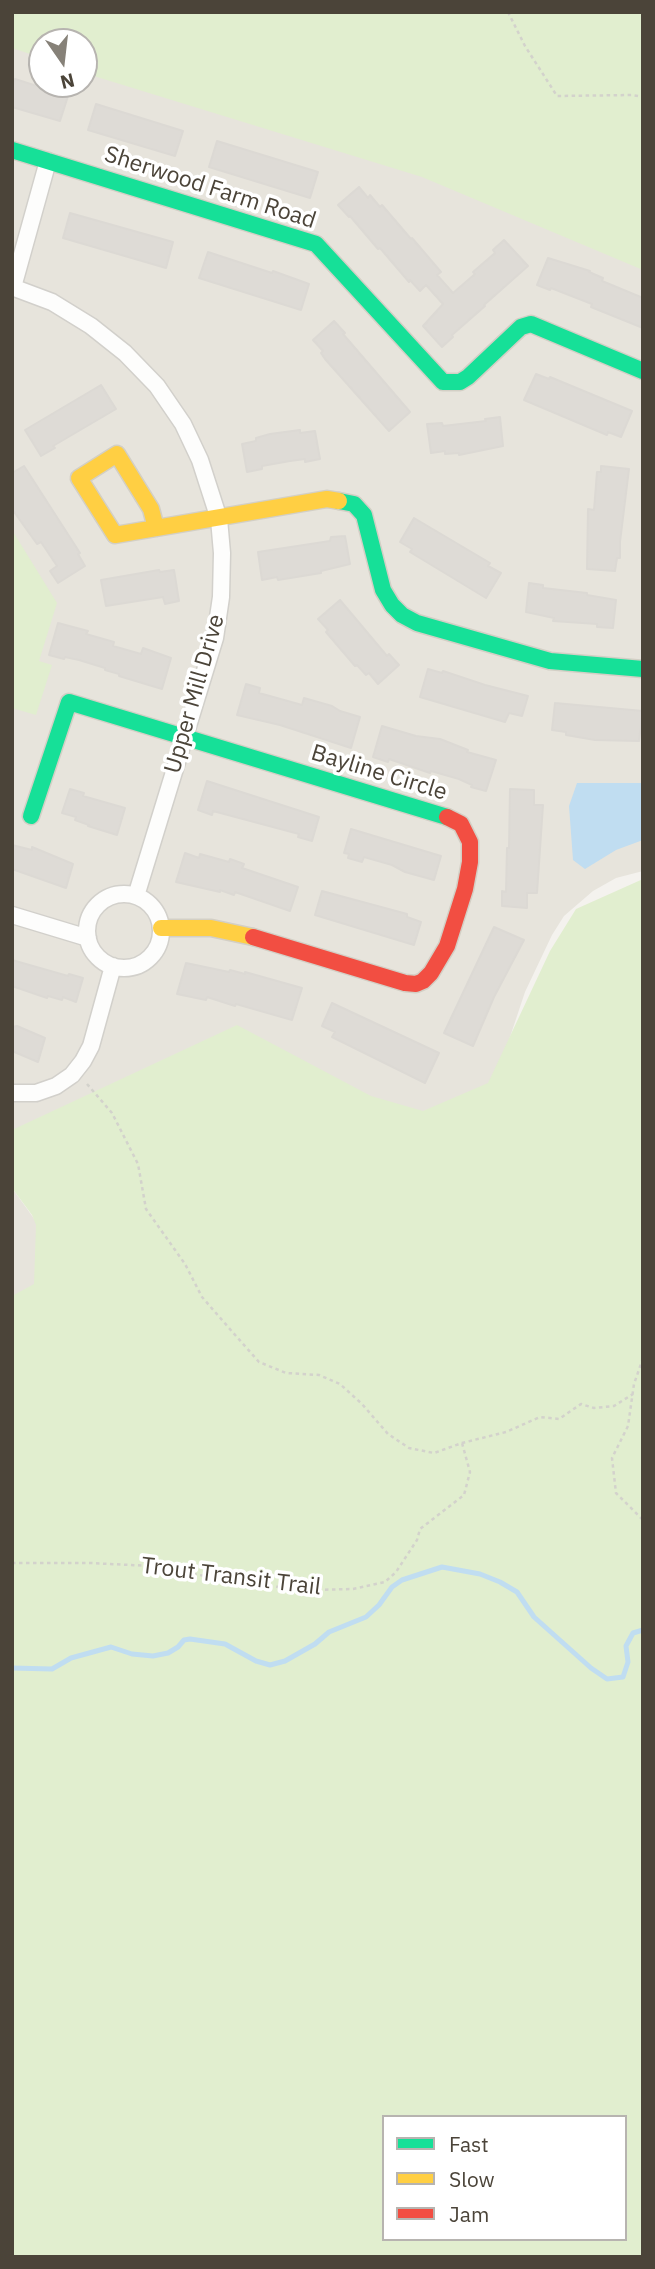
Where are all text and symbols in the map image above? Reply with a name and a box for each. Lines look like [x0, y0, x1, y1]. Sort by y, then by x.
north arrow [28, 28, 98, 98]
text: N [58, 68, 77, 95]
street label: Sherwood Farm Road [101, 141, 319, 235]
street label: Upper Mill Drive [159, 611, 231, 777]
street label: Bayline Circle [308, 739, 450, 807]
street label: Trout Transit Trail [140, 1552, 322, 1602]
legend [382, 2115, 627, 2241]
text: Fast [449, 2130, 489, 2158]
text: Slow [449, 2165, 495, 2193]
text: Jam [449, 2200, 489, 2228]

